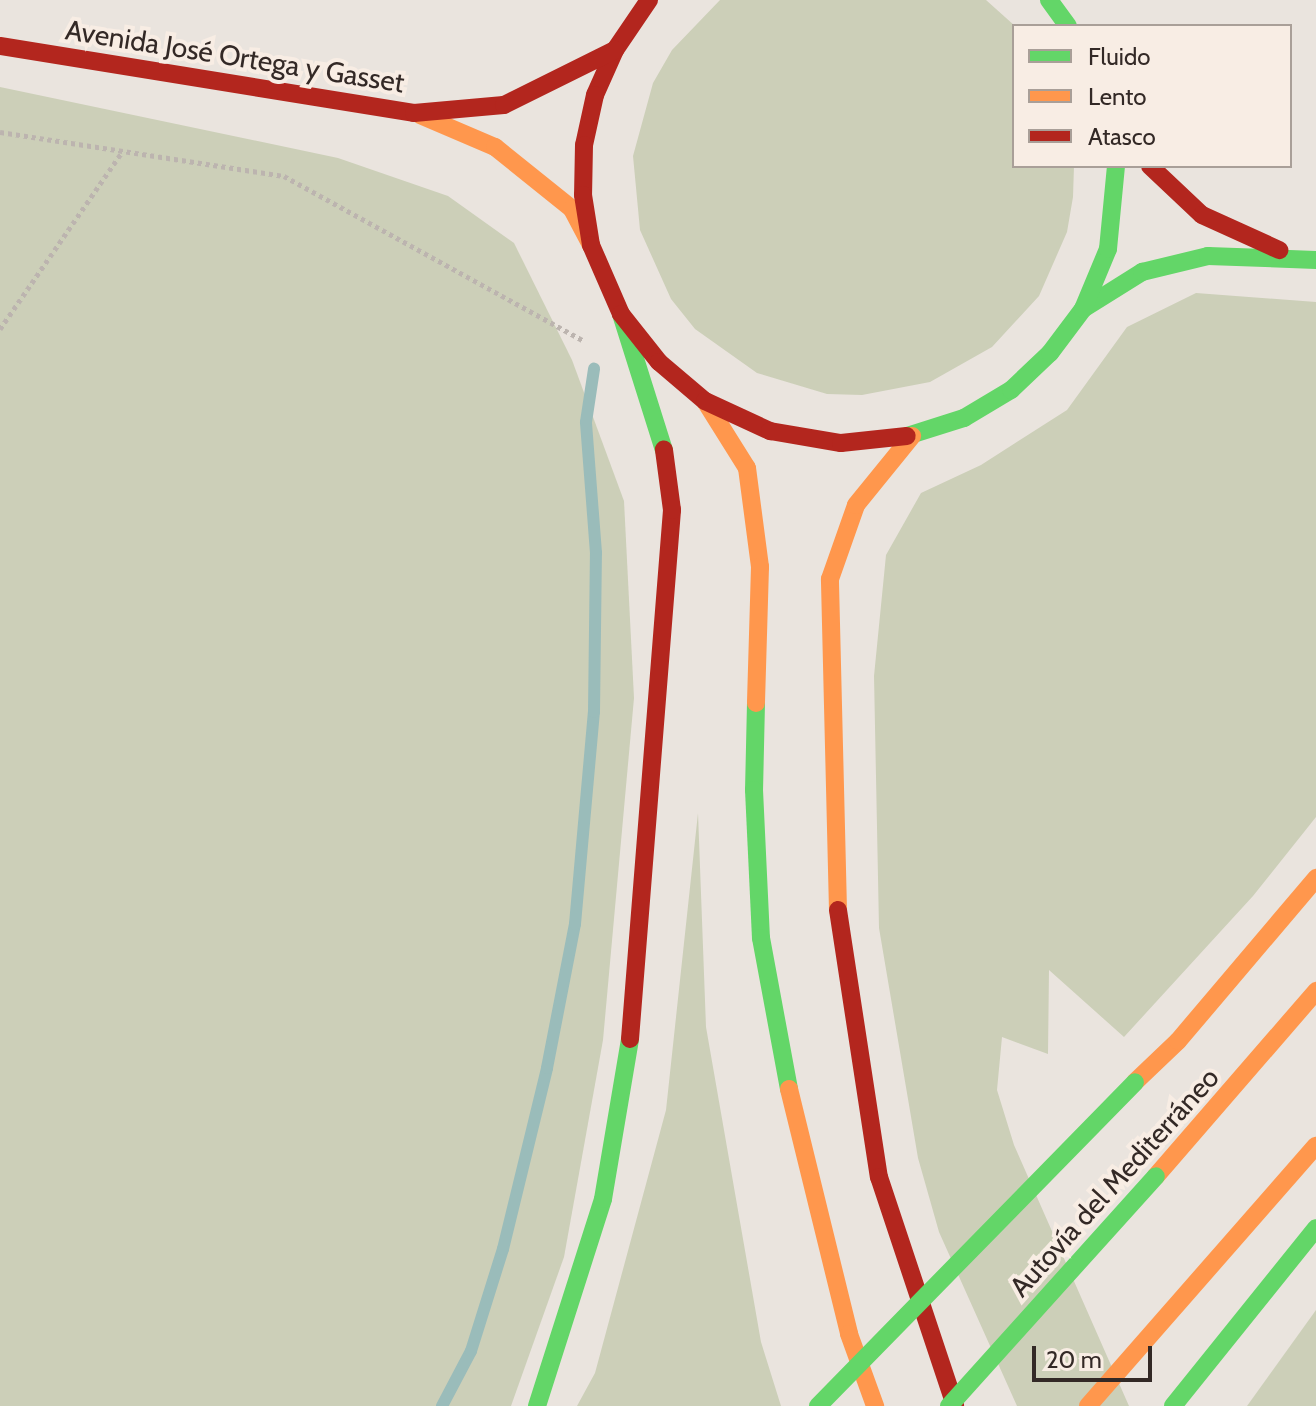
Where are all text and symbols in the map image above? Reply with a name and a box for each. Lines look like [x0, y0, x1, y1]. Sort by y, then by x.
street label: Avenida José Ortega y Gasset [63, 13, 407, 99]
legend [1012, 24, 1292, 168]
text: Fluido [1088, 42, 1150, 71]
text: Lento [1088, 82, 1147, 111]
text: Atasco [1088, 122, 1156, 151]
street label: Autovía del Mediterráneo [1002, 1061, 1226, 1303]
scale bar [1036, 1330, 1156, 1380]
text: 20 m [1046, 1345, 1102, 1374]

